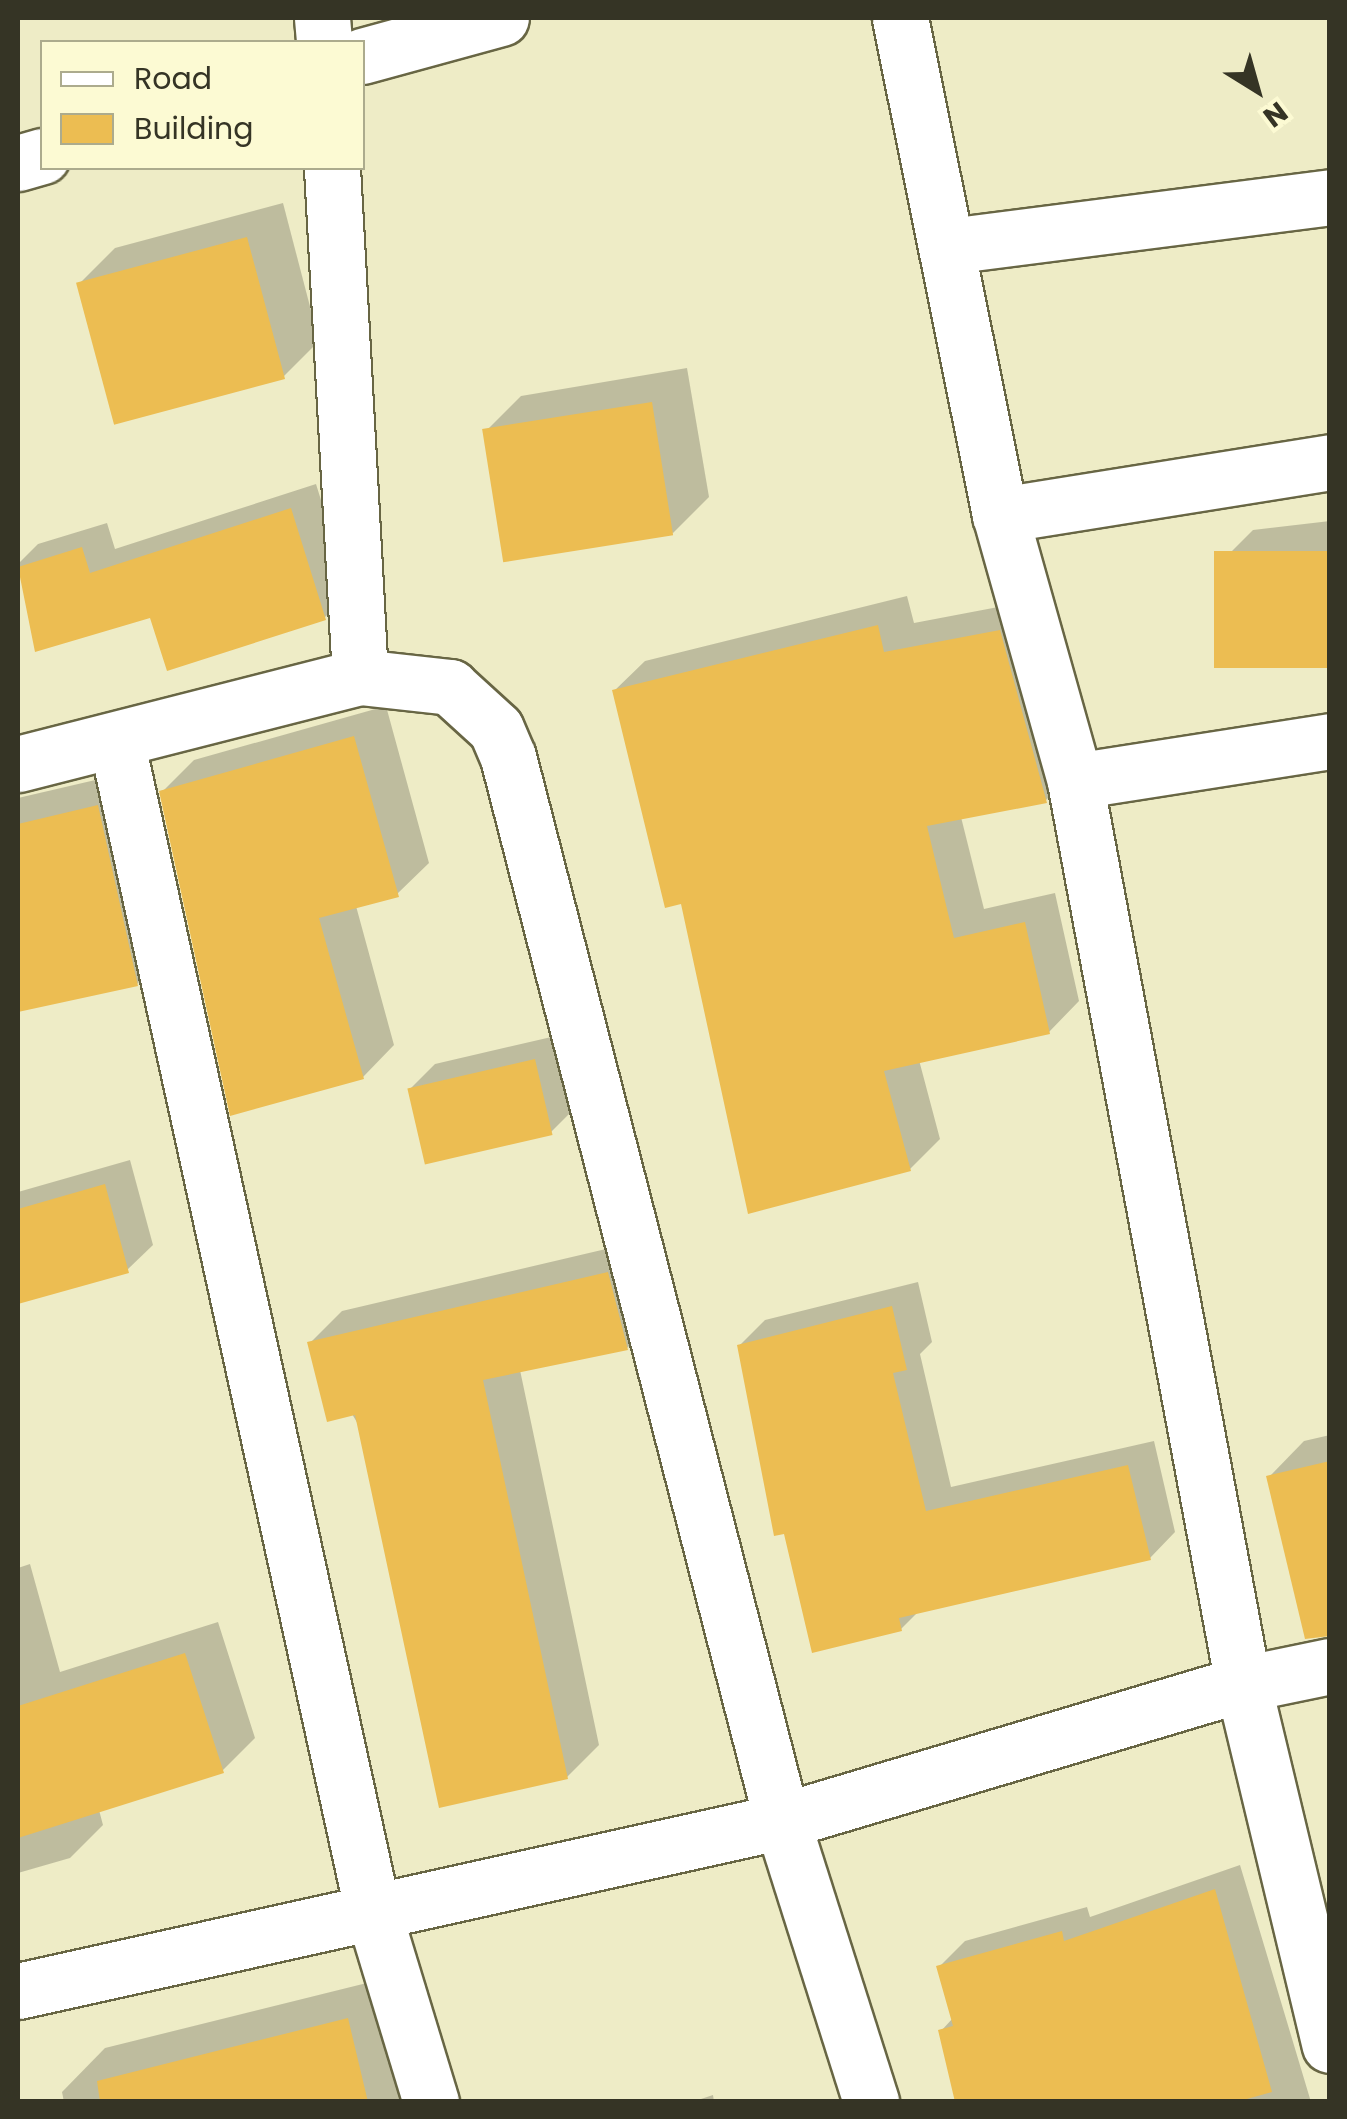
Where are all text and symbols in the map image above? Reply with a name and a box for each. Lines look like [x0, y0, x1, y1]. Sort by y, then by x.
legend [40, 40, 365, 170]
north arrow [1207, 40, 1307, 140]
text: Road [134, 57, 212, 100]
text: N [1255, 92, 1296, 136]
text: Building [134, 107, 254, 150]

